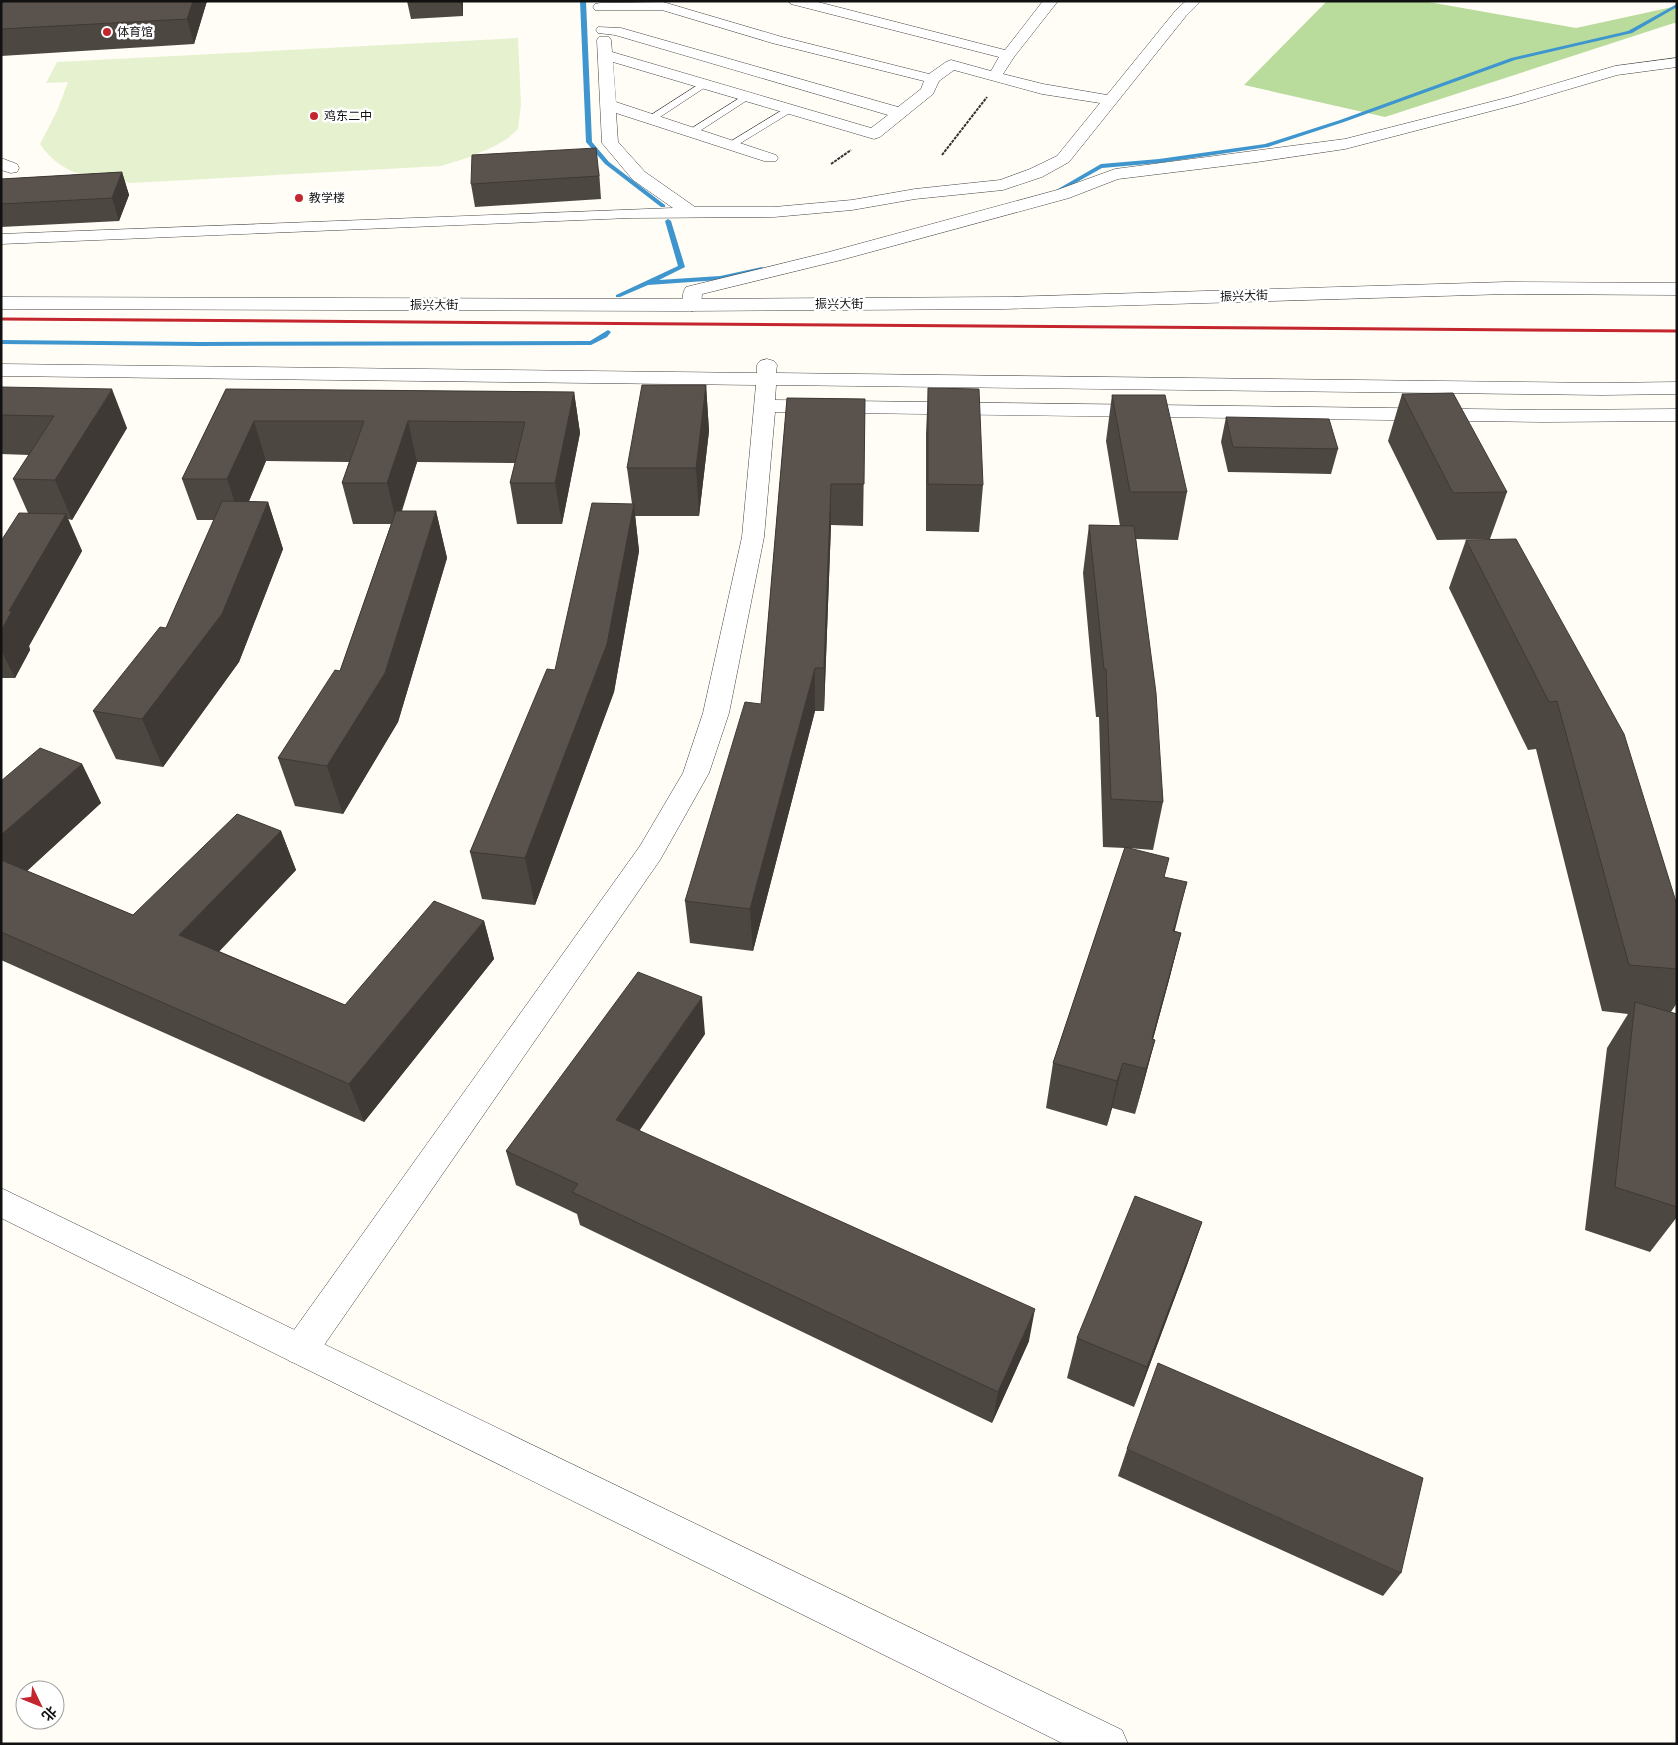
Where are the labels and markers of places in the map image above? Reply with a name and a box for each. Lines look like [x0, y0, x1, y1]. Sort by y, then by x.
place label: 体育馆 [117, 25, 153, 39]
marker: 体育馆 [101, 26, 113, 38]
place label: 鸡东二中 [324, 109, 372, 123]
marker: 鸡东二中 [308, 110, 320, 122]
place label: 教学楼 [309, 191, 345, 205]
marker: 教学楼 [293, 192, 305, 204]

